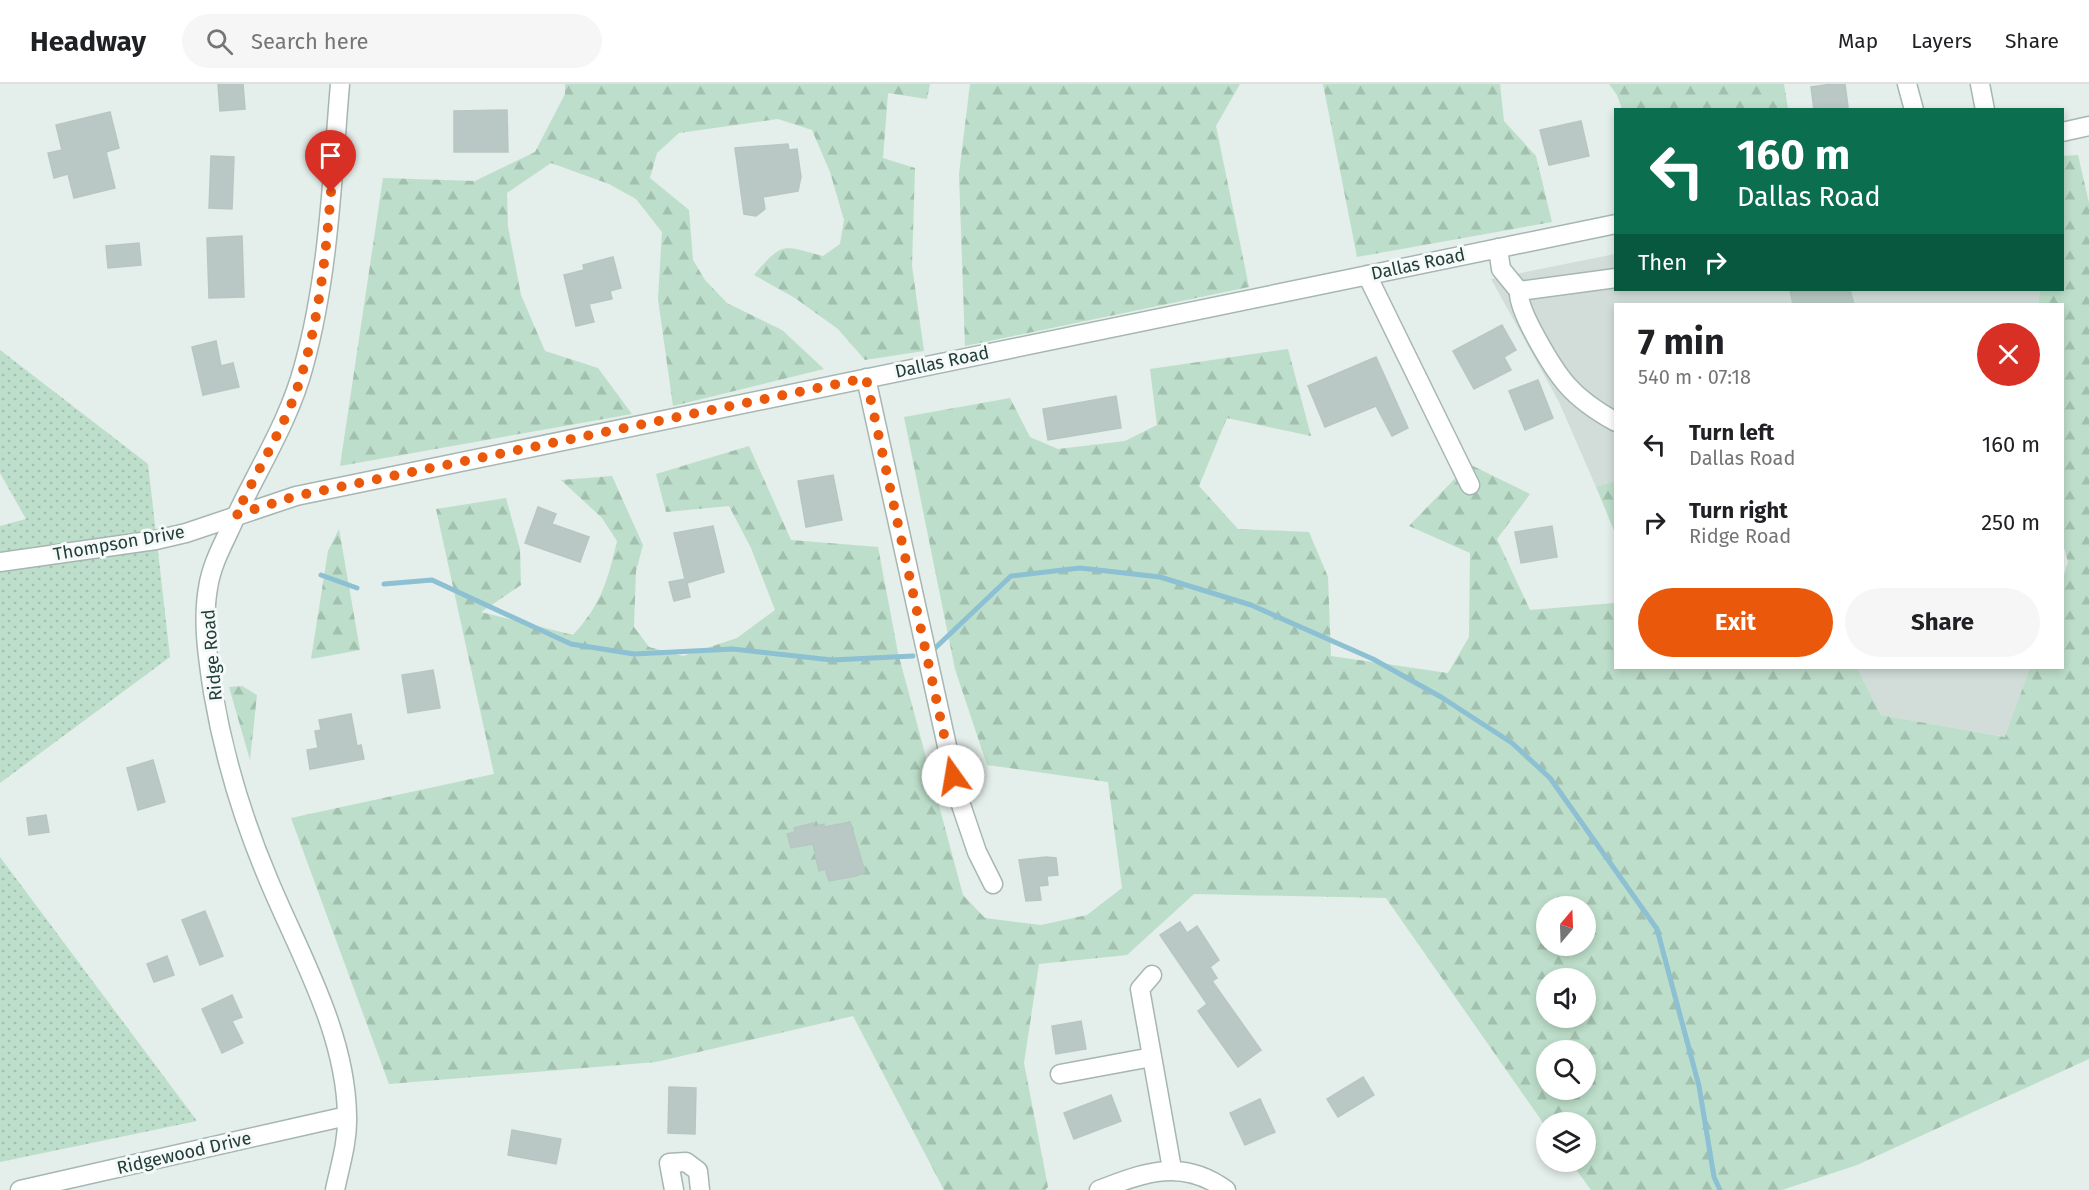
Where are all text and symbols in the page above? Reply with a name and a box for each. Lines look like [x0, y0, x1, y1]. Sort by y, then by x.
search box [182, 14, 602, 68]
text: Headway [30, 25, 146, 58]
icon: search [203, 25, 236, 58]
text: Search here [251, 28, 369, 55]
text: Map [1838, 28, 1878, 54]
text: Layers [1911, 28, 1972, 54]
text: Share [2005, 28, 2059, 54]
pin [305, 130, 356, 192]
text: 160 m [1737, 130, 1850, 180]
icon: left [1638, 132, 1716, 210]
icon: arrive [314, 139, 347, 172]
text: Dallas Road [1737, 181, 1881, 213]
street label: Dallas Road [1369, 243, 1467, 285]
icon: right [1699, 246, 1732, 279]
text: Then [1638, 249, 1687, 276]
text: 7 min [1638, 320, 1725, 364]
button: close [1977, 323, 2040, 386]
street label: Dallas Road [893, 341, 991, 383]
text: 540 m · 07:18 [1638, 365, 1751, 389]
text: Turn left [1689, 419, 1774, 446]
icon: left [1638, 428, 1671, 461]
text: 160 m [1982, 431, 2040, 458]
text: Dallas Road [1689, 446, 1795, 470]
text: Turn right [1689, 497, 1788, 524]
icon: right [1638, 506, 1671, 539]
text: 250 m [1981, 509, 2040, 536]
street label: Thompson Drive [52, 521, 186, 565]
text: Ridge Road [1689, 524, 1791, 548]
button: Exit [1638, 588, 1833, 657]
button: Share [1845, 588, 2040, 657]
street label: Ridge Road [197, 608, 227, 702]
position arrow [921, 744, 985, 808]
north arrow [1536, 896, 1596, 956]
map controls [1536, 896, 1596, 1172]
button: sound [1536, 968, 1596, 1028]
button: search [1536, 1040, 1596, 1100]
button: layers [1536, 1112, 1596, 1172]
street label: Ridgewood Drive [115, 1127, 253, 1179]

